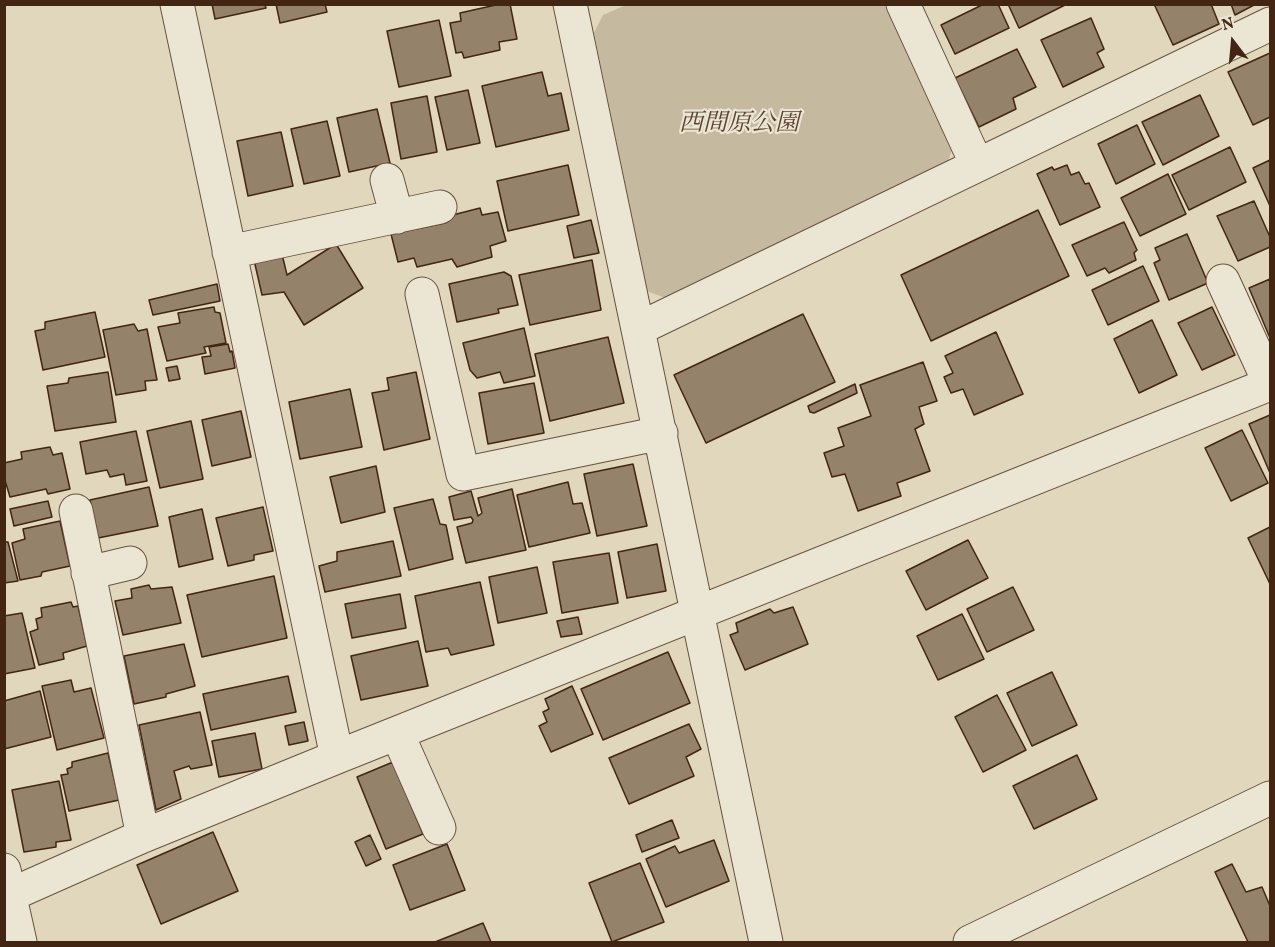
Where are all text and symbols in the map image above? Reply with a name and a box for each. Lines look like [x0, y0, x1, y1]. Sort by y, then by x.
north arrow [1203, 12, 1263, 72]
text: N [1219, 13, 1237, 37]
park label: 西間原公園 [679, 112, 799, 140]

